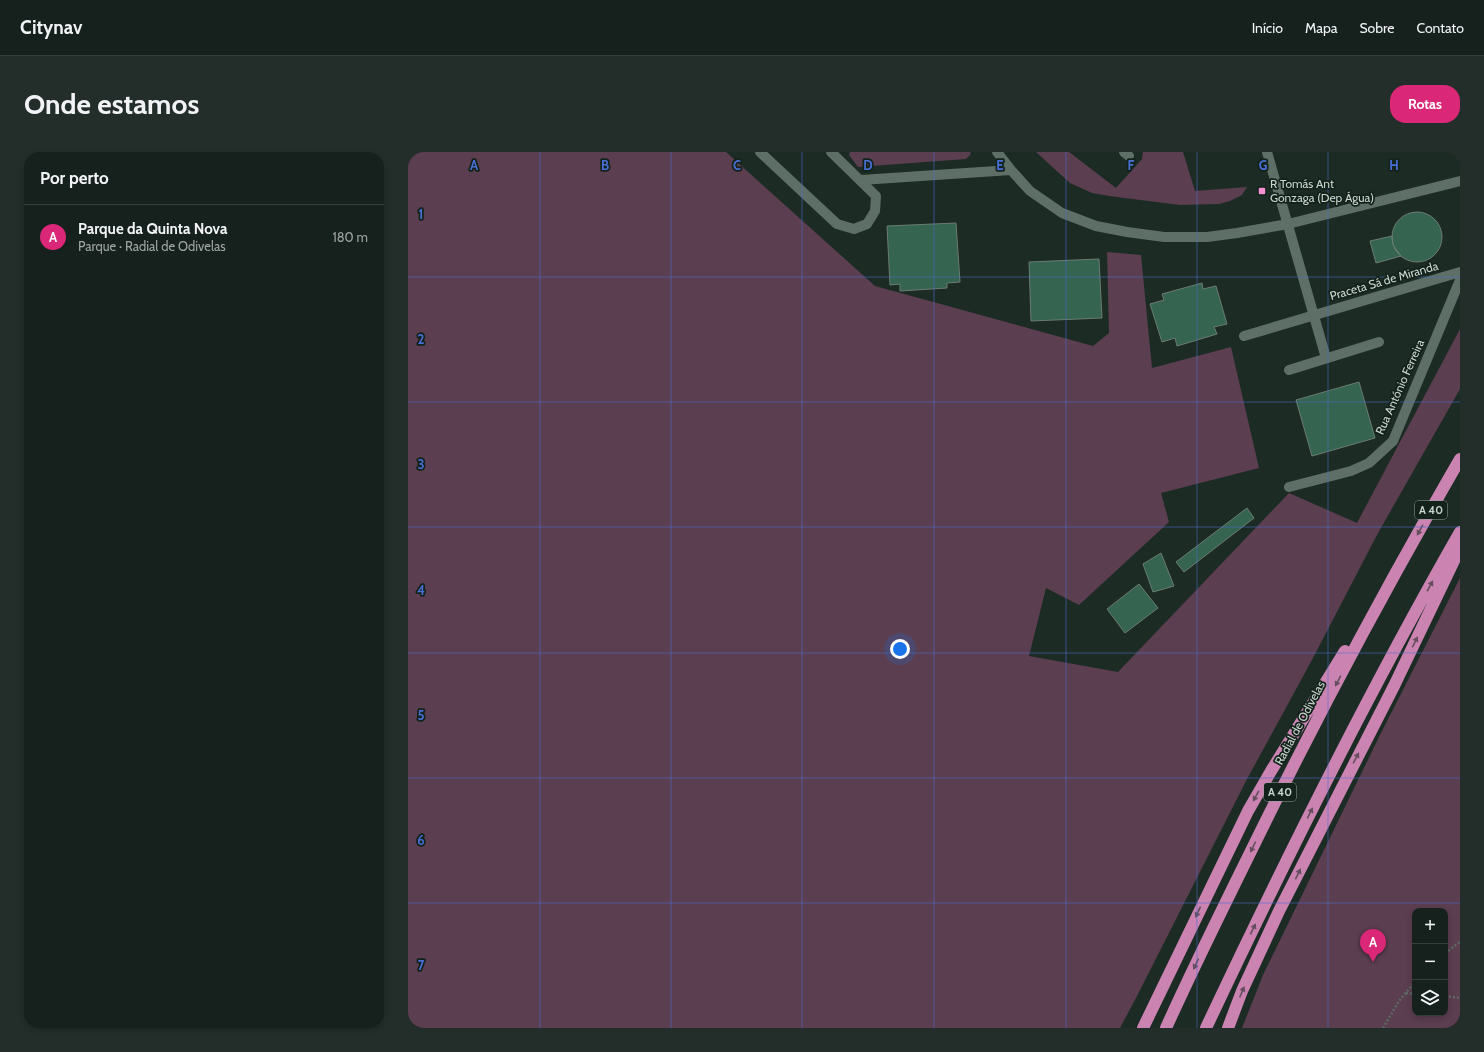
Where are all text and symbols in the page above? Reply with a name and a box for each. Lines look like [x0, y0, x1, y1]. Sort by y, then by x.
text: Citynav [20, 16, 82, 39]
text: Início [1252, 19, 1283, 37]
text: Mapa [1305, 19, 1337, 37]
text: Sobre [1359, 19, 1394, 37]
text: Contato [1416, 19, 1464, 37]
button: Rotas [1390, 85, 1460, 123]
text: Onde estamos [24, 87, 199, 121]
text: A [470, 157, 479, 173]
text: B [601, 157, 609, 173]
text: C [733, 157, 741, 173]
text: D [863, 157, 873, 173]
text: E [996, 157, 1004, 173]
text: F [1128, 157, 1135, 173]
text: G [1259, 157, 1268, 173]
text: H [1389, 157, 1399, 173]
text: Por perto [40, 168, 109, 188]
place label: R Tomás Ant Gonzaga (Dep Água) [1270, 176, 1374, 205]
marker: R Tomás Ant Gonzaga (Dep Água) [1257, 186, 1267, 196]
text: 1 [419, 206, 423, 222]
text: Parque da Quinta Nova [78, 220, 227, 238]
text: A [49, 229, 57, 245]
text: 180 m [332, 229, 368, 245]
text: Parque · Radial de Odivelas [78, 238, 226, 254]
street label: Praceta Sá de Miranda [1328, 258, 1440, 303]
text: 2 [418, 331, 425, 347]
street label: Rua António Ferreira [1372, 337, 1427, 437]
text: 3 [417, 456, 425, 472]
road number: A 40 [1415, 501, 1447, 519]
one-way arrow [1417, 524, 1424, 536]
one-way arrow [1426, 581, 1433, 592]
text: 4 [417, 582, 425, 598]
one-way arrow [1412, 637, 1418, 648]
your location [890, 639, 910, 659]
one-way arrow [1334, 676, 1341, 687]
street label: Radial de Odivelas [1271, 678, 1328, 767]
text: 5 [418, 707, 425, 723]
one-way arrow [1353, 752, 1360, 764]
road number: A 40 [1264, 783, 1296, 801]
one-way arrow [1253, 790, 1260, 802]
one-way arrow [1307, 807, 1314, 819]
text: 6 [417, 832, 425, 848]
one-way arrow [1250, 841, 1256, 853]
one-way arrow [1294, 868, 1301, 880]
one-way arrow [1195, 907, 1201, 918]
map controls [1412, 908, 1448, 1016]
button: + [1412, 908, 1448, 944]
one-way arrow [1249, 924, 1256, 935]
pin: A [1360, 929, 1386, 962]
button: − [1412, 944, 1448, 980]
text: 7 [418, 957, 425, 973]
one-way arrow [1193, 958, 1199, 969]
button: layers [1412, 980, 1448, 1016]
one-way arrow [1239, 986, 1245, 997]

